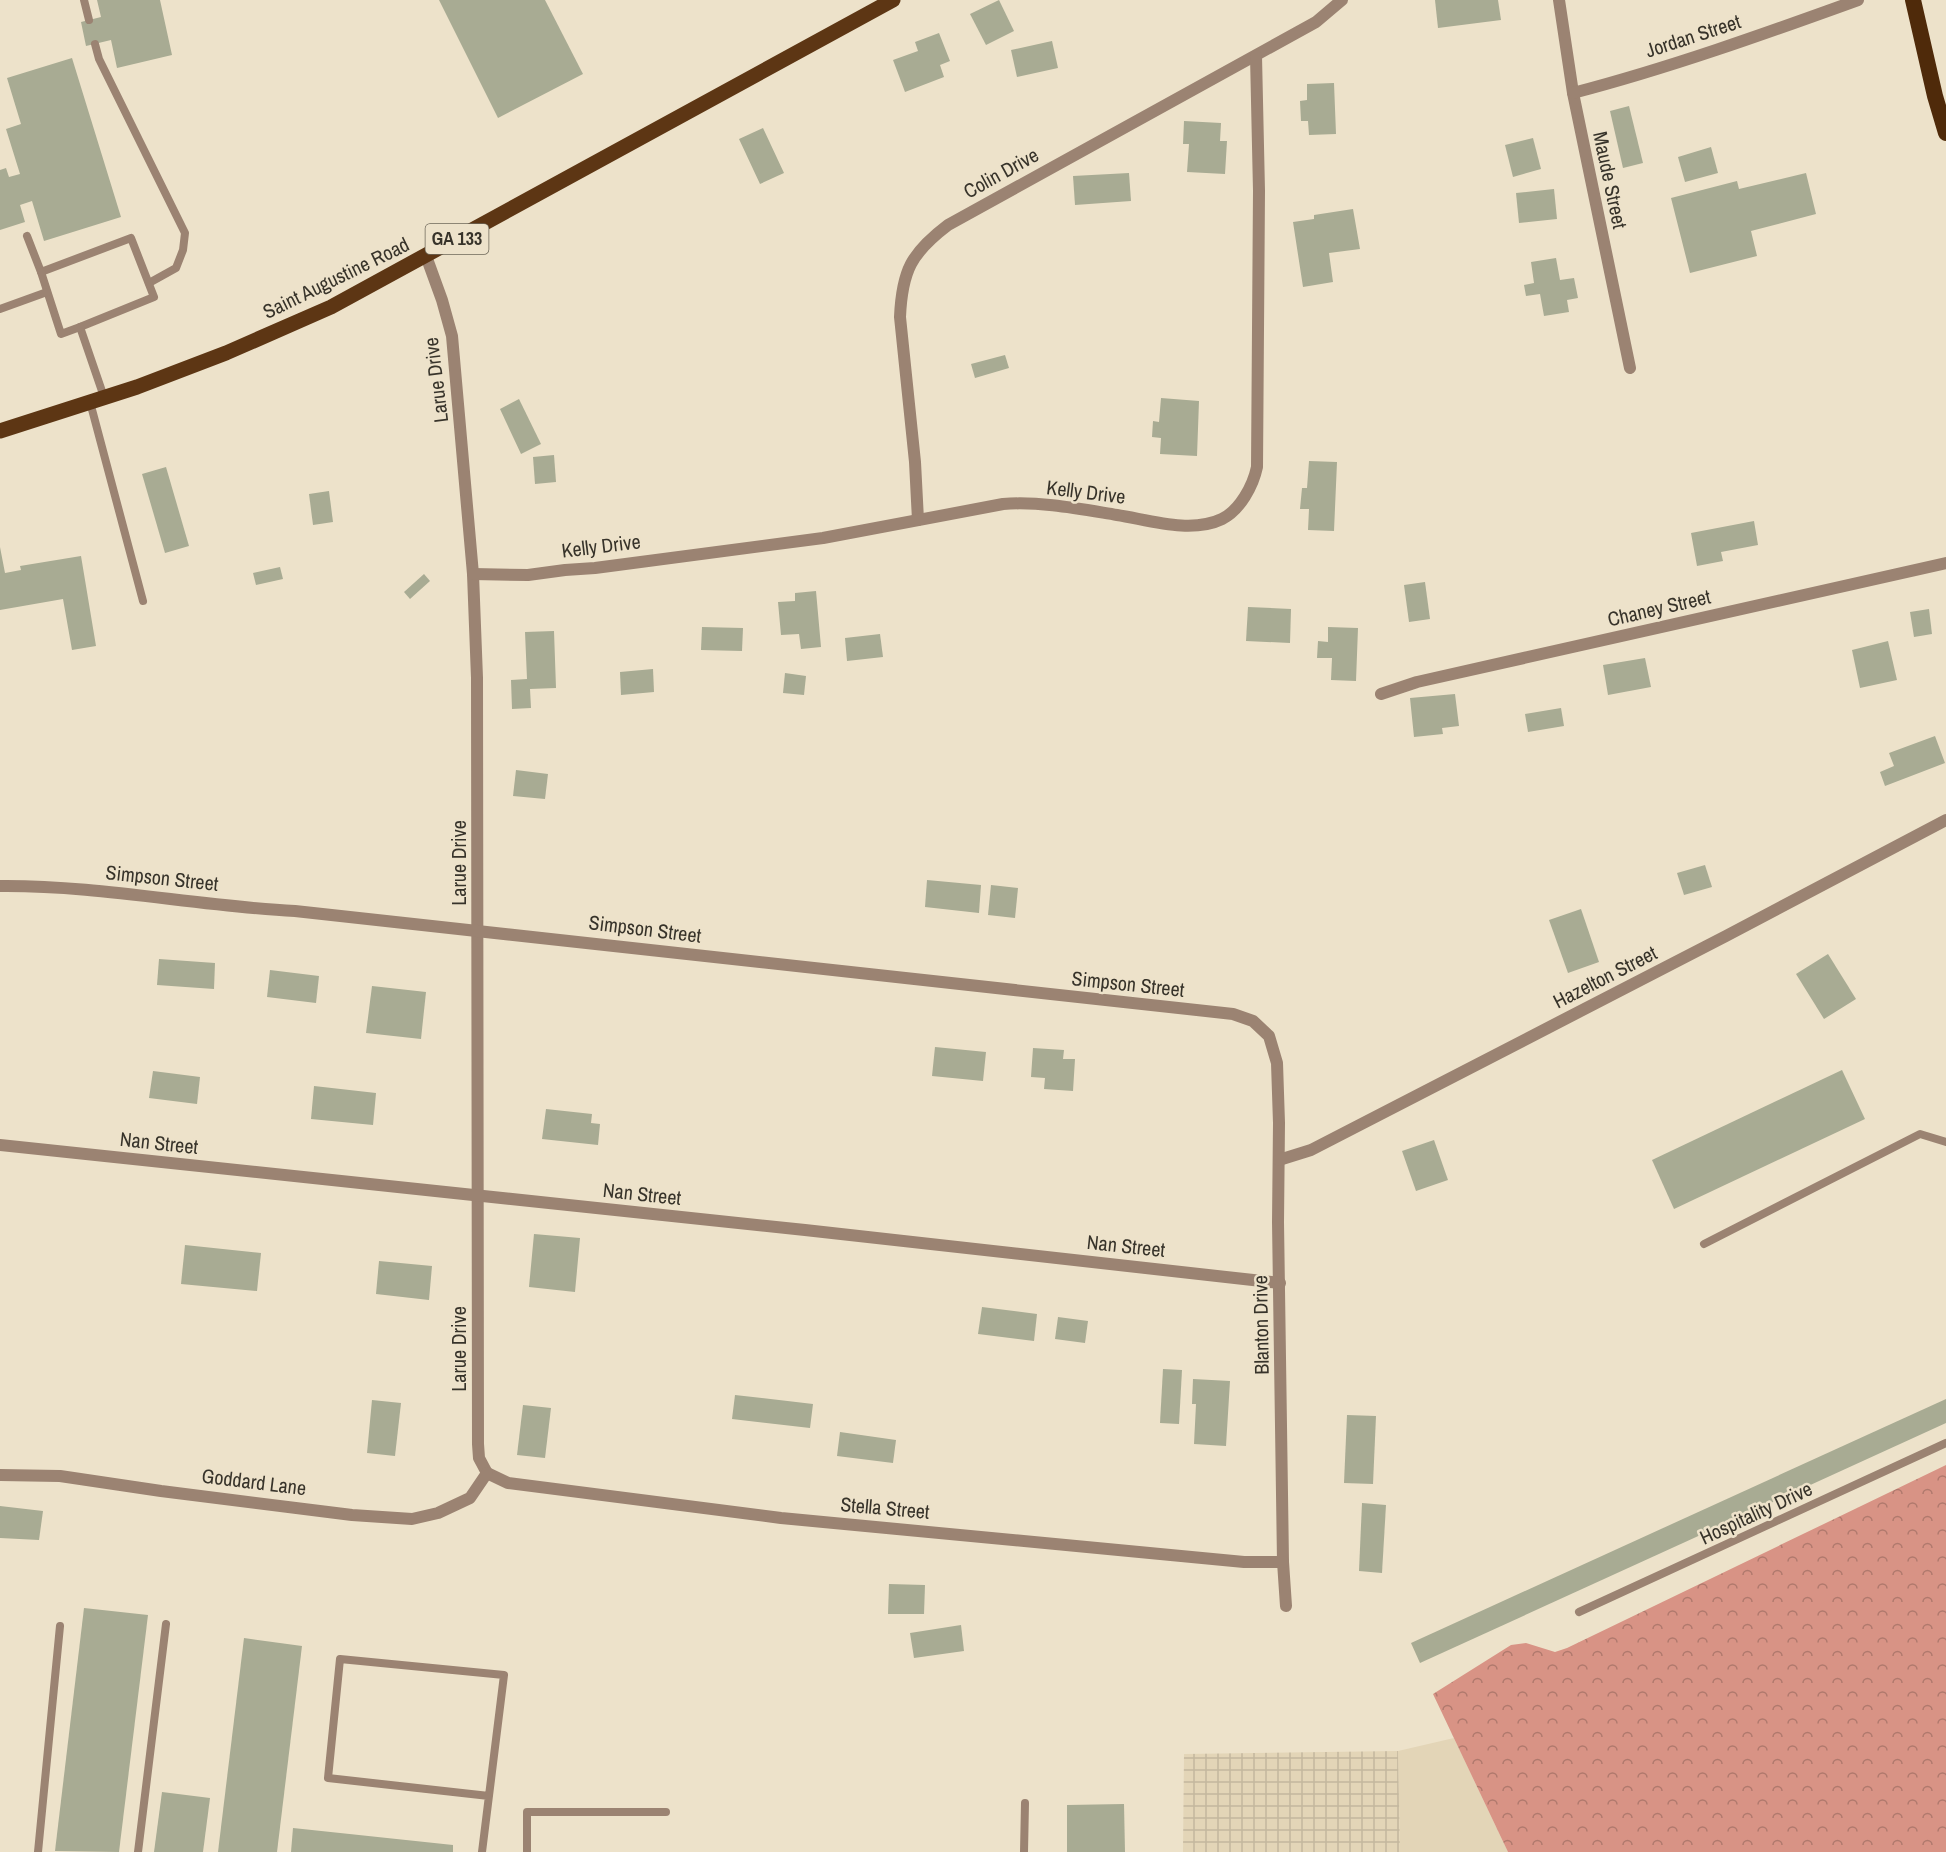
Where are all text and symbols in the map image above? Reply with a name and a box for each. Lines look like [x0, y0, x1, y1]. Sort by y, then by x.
street label: Jordan Street [1642, 7, 1744, 64]
street label: Maude Street [1587, 129, 1634, 231]
street label: Colin Drive [958, 141, 1043, 204]
road number: GA 133 [426, 224, 488, 254]
street label: Saint Augustine Road [258, 230, 413, 325]
street label: Larue Drive [417, 336, 454, 424]
street label: Kelly Drive [1045, 473, 1127, 510]
street label: Kelly Drive [560, 527, 642, 564]
street label: Chaney Street [1605, 582, 1713, 632]
street label: Larue Drive [445, 820, 472, 906]
street label: Simpson Street [104, 858, 220, 897]
street label: Simpson Street [587, 908, 703, 949]
street label: Hazelton Street [1548, 939, 1662, 1014]
street label: Simpson Street [1070, 964, 1186, 1003]
street label: Nan Street [119, 1125, 200, 1160]
street label: Nan Street [602, 1176, 683, 1211]
street label: Nan Street [1086, 1228, 1167, 1263]
street label: Blanton Drive [1246, 1275, 1275, 1375]
street label: Larue Drive [445, 1306, 472, 1392]
street label: Goddard Lane [200, 1462, 308, 1501]
street label: Hospitality Drive [1695, 1475, 1816, 1550]
street label: Stella Street [839, 1490, 931, 1525]

